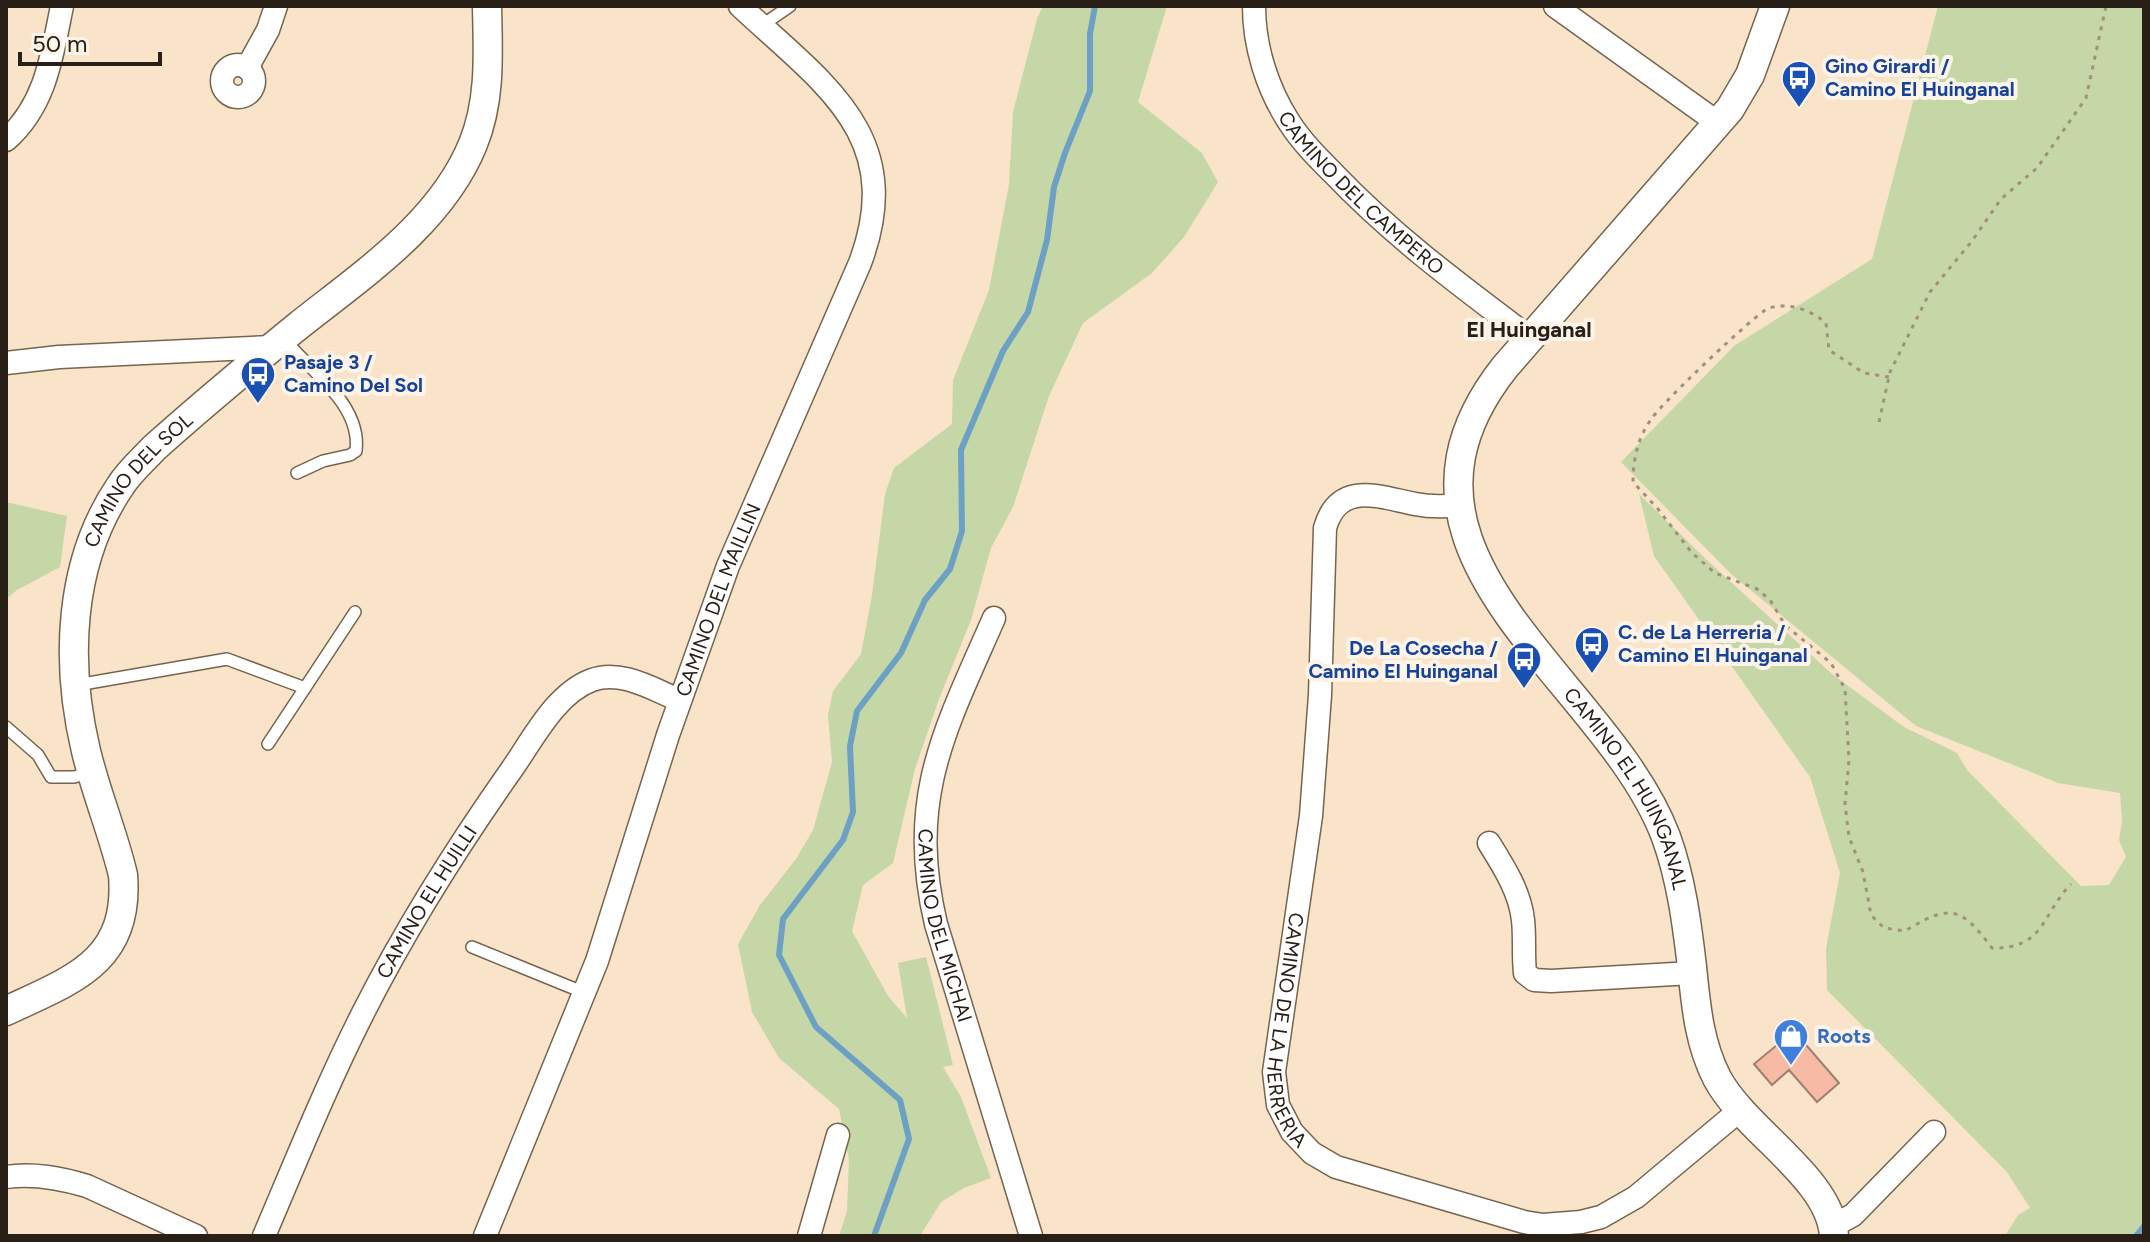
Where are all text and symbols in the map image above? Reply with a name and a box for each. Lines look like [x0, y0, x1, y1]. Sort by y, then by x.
scale bar [20, 16, 160, 66]
text: 50 m [32, 29, 88, 58]
place label: Gino Girardi / Camino El Huinganal [1825, 54, 2015, 101]
bus stop icon: Gino Girardi / Camino El Huinganal [1780, 59, 1818, 109]
street label: CAMINO DEL CAMPERO [1273, 107, 1449, 280]
district label: El Huinganal [1466, 316, 1592, 343]
place label: Pasaje 3 / Camino Del Sol [284, 350, 423, 397]
bus stop icon: Pasaje 3 / Camino Del Sol [239, 355, 277, 405]
street label: CAMINO DEL SOL [79, 407, 198, 550]
street label: CAMINO DEL MAILLIN [671, 500, 766, 700]
place label: C. de La Herreria / Camino El Huinganal [1618, 620, 1808, 667]
bus stop icon: C. de La Herreria / Camino El Huinganal [1573, 625, 1611, 675]
place label: De La Cosecha / Camino El Huinganal [1308, 636, 1498, 683]
bus stop icon: De La Cosecha / Camino El Huinganal [1505, 640, 1543, 690]
street label: CAMINO EL HUINGANAL [1559, 683, 1692, 893]
street label: CAMINO EL HUILLI [371, 821, 482, 983]
street label: CAMINO DEL MICHAI [913, 829, 977, 1025]
street label: CAMINO DE LA HERRERIA [1289, 906, 1321, 1148]
text: CAMINO DE LA HERRERIA [1262, 911, 1312, 1153]
shop icon: Roots [1772, 1017, 1810, 1067]
place label: Roots [1817, 1024, 1871, 1048]

